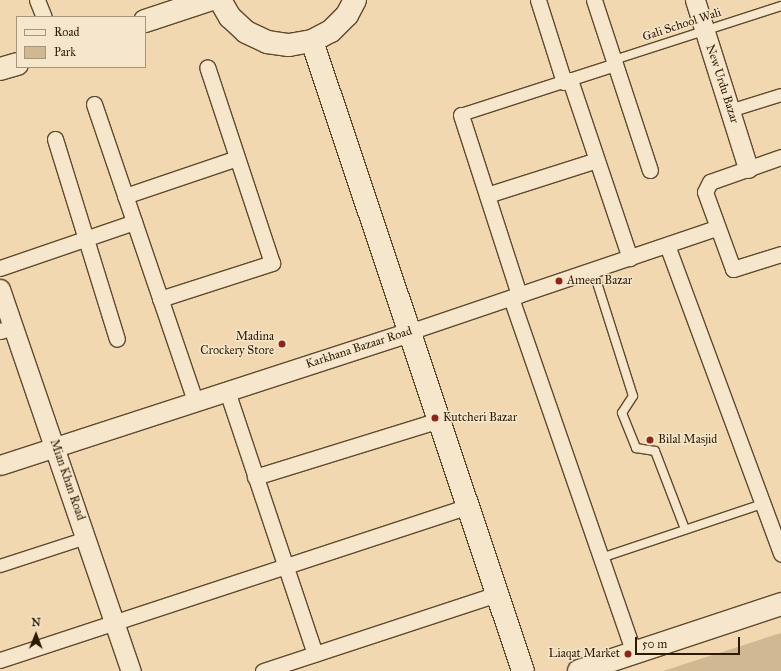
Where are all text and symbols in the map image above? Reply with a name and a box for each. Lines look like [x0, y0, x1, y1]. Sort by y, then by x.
street label: Gali School Wali [641, 5, 723, 45]
legend [16, 16, 146, 68]
text: Road [54, 25, 80, 39]
street label: New Urdu Bazar [702, 43, 742, 125]
text: Park [54, 45, 76, 59]
place label: Ameen Bazar [567, 274, 632, 288]
marker: Ameen Bazar [554, 276, 564, 286]
street label: Karkhana Bazaar Road [304, 324, 414, 372]
place label: Madina Crockery Store [200, 330, 274, 358]
marker: Madina Crockery Store [277, 339, 287, 349]
place label: Kutcheri Bazar [443, 411, 517, 425]
marker: Kutcheri Bazar [430, 413, 440, 423]
place label: Bilal Masjid [658, 433, 717, 447]
marker: Bilal Masjid [645, 435, 655, 445]
street label: Mian Khan Road [46, 438, 88, 522]
north arrow [16, 615, 56, 655]
text: N [31, 616, 41, 629]
scale bar [637, 629, 742, 655]
text: 50 m [642, 637, 667, 651]
place label: Liaqat Market [549, 647, 620, 661]
marker: Liaqat Market [623, 649, 633, 659]

